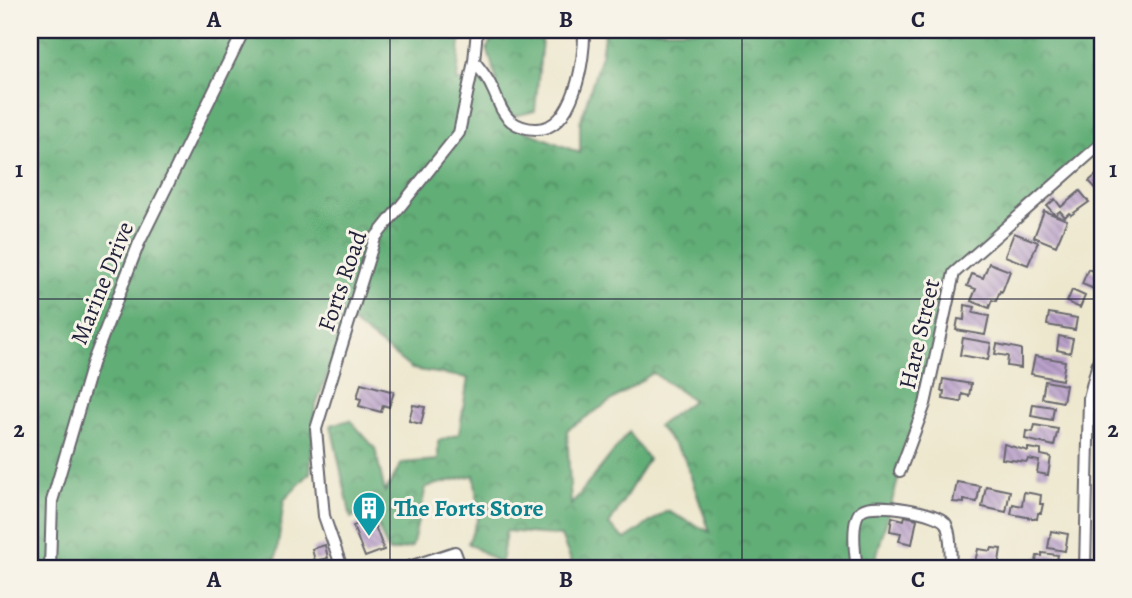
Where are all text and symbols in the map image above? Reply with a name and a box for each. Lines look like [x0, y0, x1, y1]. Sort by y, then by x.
text: A [206, 4, 222, 35]
text: B [559, 4, 573, 35]
text: C [911, 4, 925, 35]
text: 1 [15, 154, 23, 185]
text: 1 [1109, 154, 1117, 185]
street label: Marine Drive [63, 217, 141, 349]
street label: Forts Road [310, 226, 374, 336]
street label: Hare Street [891, 276, 947, 392]
text: 2 [13, 414, 25, 445]
text: 2 [1107, 414, 1119, 445]
building icon: The Forts Store [350, 489, 388, 538]
place label: The Forts Store [394, 492, 544, 524]
text: A [206, 564, 222, 595]
text: B [559, 564, 573, 595]
text: C [911, 564, 925, 595]

